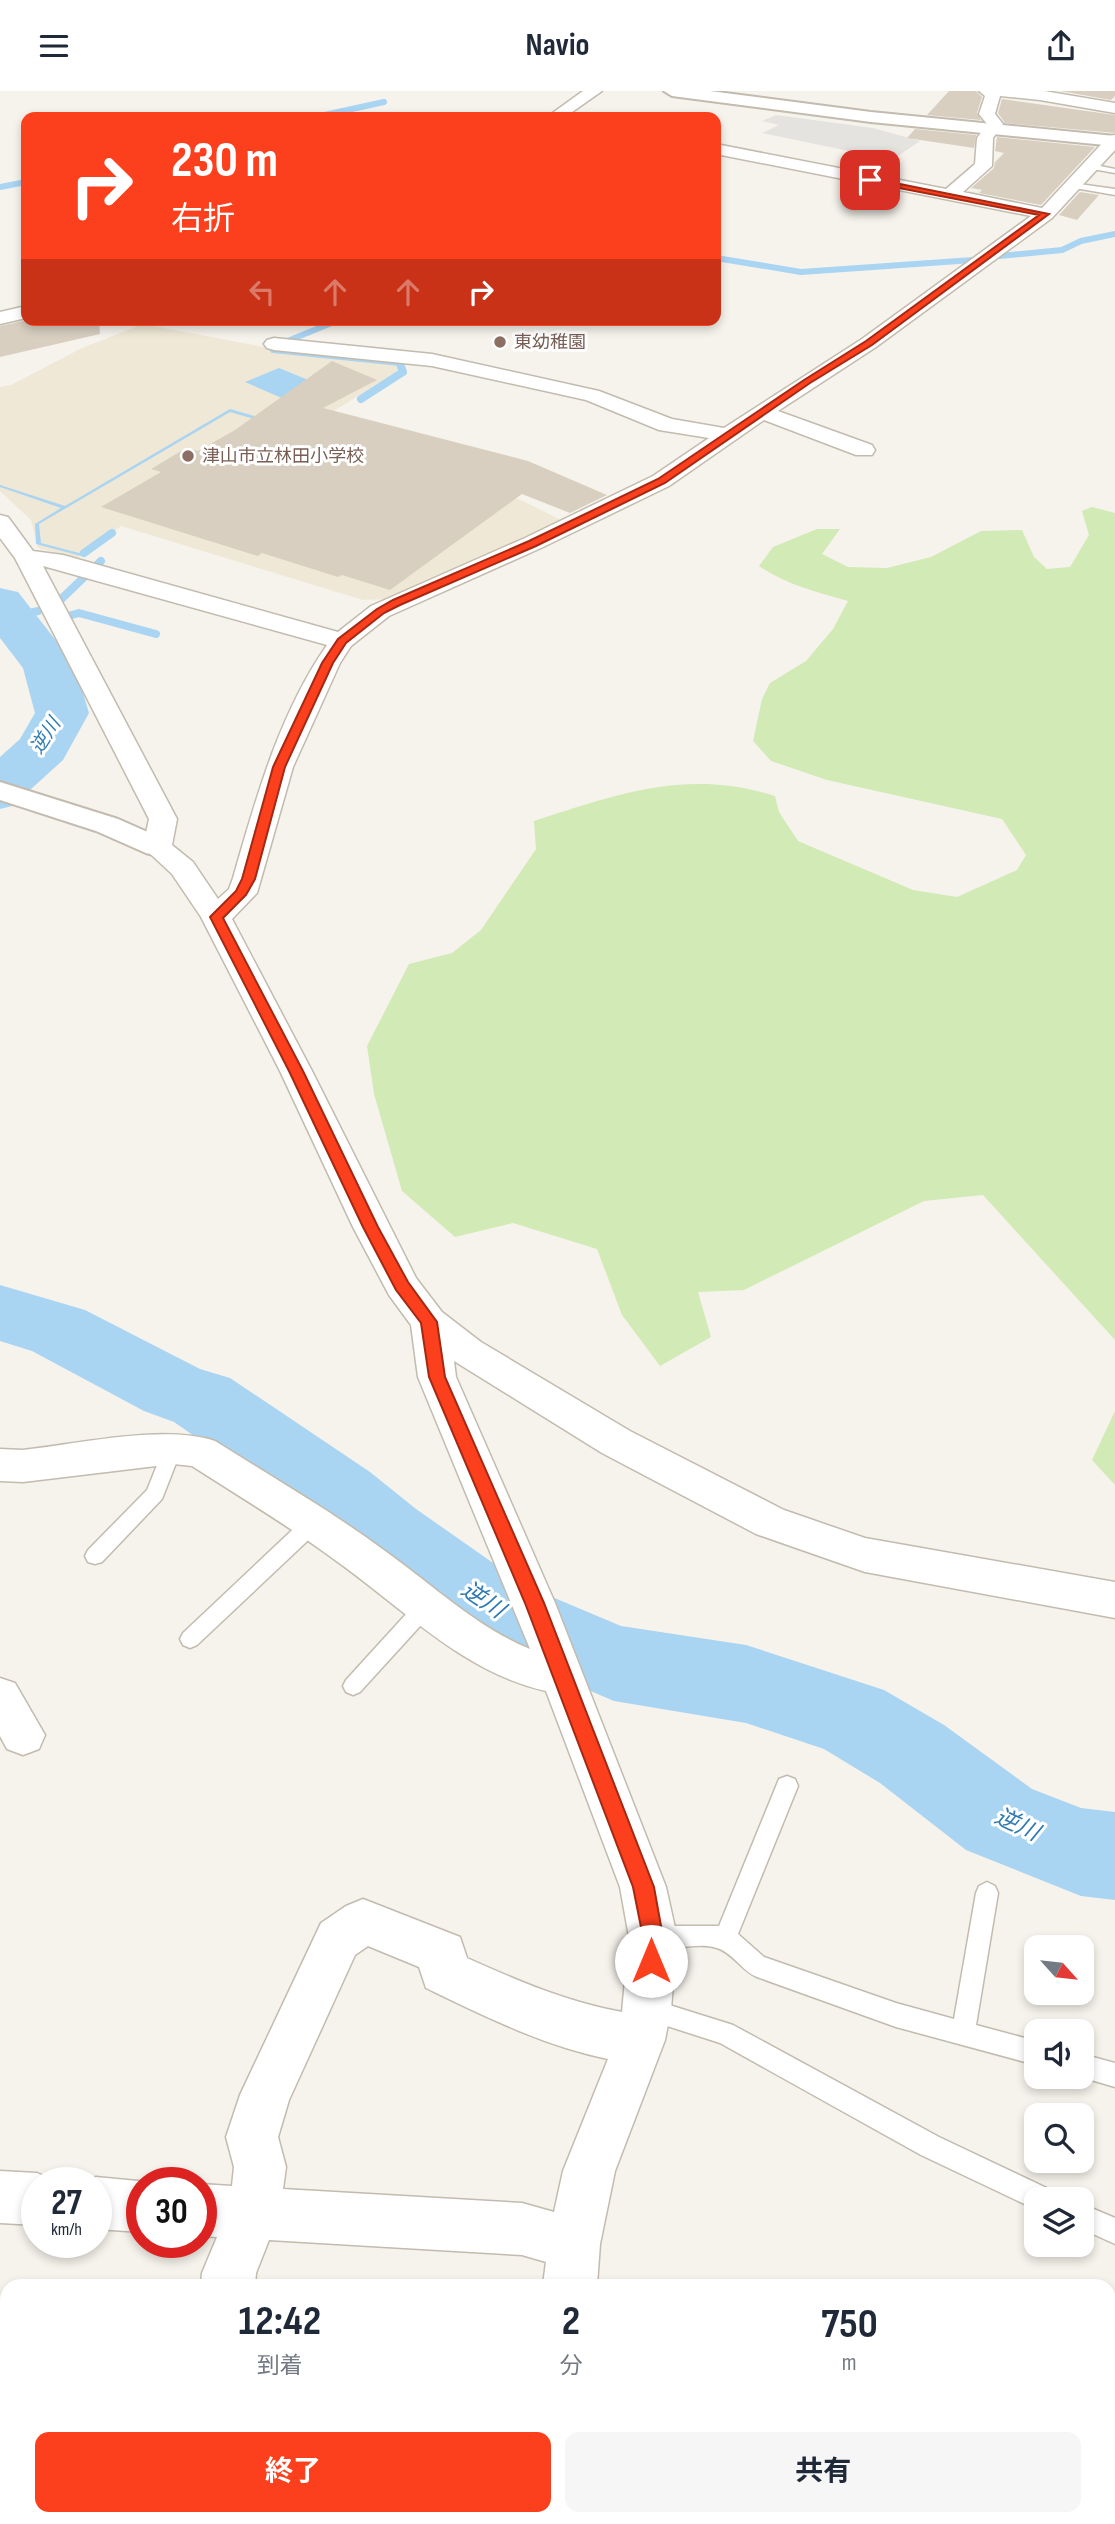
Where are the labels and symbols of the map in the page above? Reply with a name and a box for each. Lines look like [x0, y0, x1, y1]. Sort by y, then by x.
pin [840, 150, 900, 210]
place label: 東幼稚園 [514, 332, 586, 353]
marker: 東幼稚園 [492, 334, 508, 350]
place label: 津山市立林田小学校 [202, 446, 364, 467]
marker: 津山市立林田小学校 [180, 448, 196, 464]
water label: 逆川 [26, 712, 67, 758]
water label: 逆川 [456, 1576, 512, 1626]
water label: 逆川 [990, 1803, 1046, 1849]
position arrow [614, 1924, 688, 1998]
north arrow [1024, 1935, 1094, 2005]
speed limit sign: 30 [126, 2167, 217, 2258]

